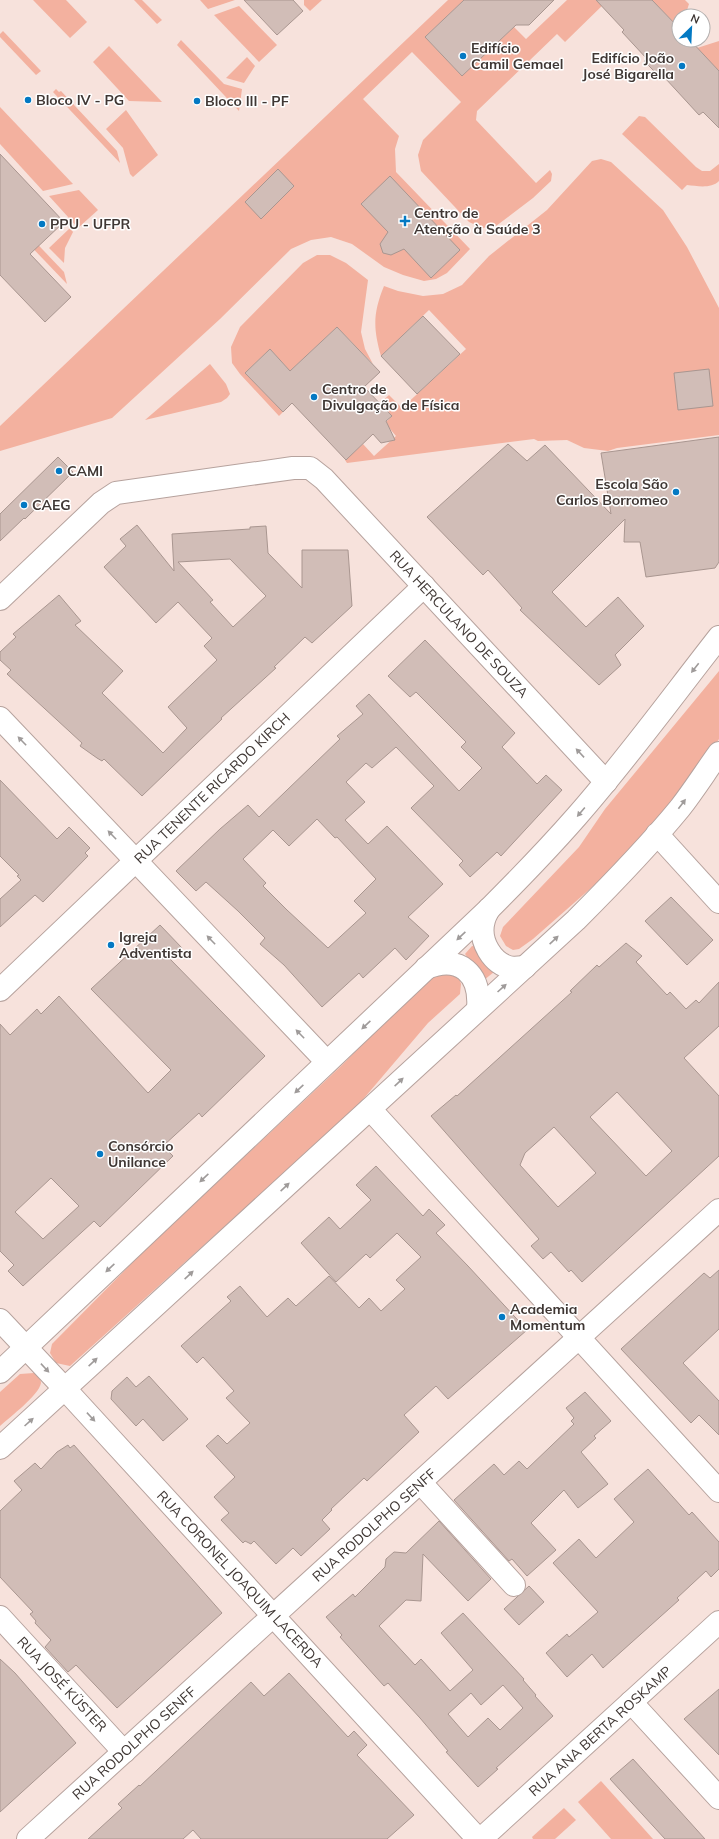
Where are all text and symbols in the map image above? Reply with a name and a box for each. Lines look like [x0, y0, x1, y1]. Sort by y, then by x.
north arrow [671, 8, 711, 48]
text: N [688, 11, 702, 27]
place label: Edifício Camil Gemael [471, 39, 563, 73]
place label: Edifício João José Bigarella [582, 49, 674, 83]
marker: Edifício Camil Gemael [458, 51, 468, 61]
marker: Edifício João José Bigarella [677, 61, 687, 71]
place label: Bloco IV - PG [36, 91, 124, 109]
place label: Bloco III - PF [205, 92, 289, 110]
marker: Bloco IV - PG [23, 95, 33, 105]
marker: Bloco III - PF [192, 96, 202, 106]
place label: Centro de Atenção à Saúde 3 [414, 204, 541, 238]
place label: PPU - UFPR [50, 215, 131, 233]
marker: Centro de Atenção à Saúde 3 [399, 215, 411, 227]
marker: PPU - UFPR [37, 219, 47, 229]
place label: Centro de Divulgação de Física [322, 380, 459, 414]
marker: Centro de Divulgação de Física [309, 392, 319, 402]
place label: CAMI [67, 462, 103, 480]
marker: CAMI [54, 466, 64, 476]
place label: Escola São Carlos Borromeo [556, 475, 668, 509]
marker: Escola São Carlos Borromeo [671, 487, 681, 497]
place label: CAEG [32, 496, 71, 514]
marker: CAEG [19, 500, 29, 510]
street label: RUA HERCULANO DE SOUZA [386, 546, 533, 702]
one-way arrow [691, 662, 699, 673]
street label: RUA TENENTE RICARDO KIRCH [130, 709, 294, 867]
one-way arrow [17, 736, 27, 746]
one-way arrow [575, 748, 585, 758]
one-way arrow [678, 799, 686, 810]
one-way arrow [577, 806, 586, 817]
one-way arrow [107, 830, 116, 841]
place label: Igreja Adventista [119, 928, 192, 962]
one-way arrow [456, 931, 466, 941]
one-way arrow [206, 935, 215, 945]
one-way arrow [549, 936, 559, 945]
marker: Igreja Adventista [106, 940, 116, 950]
one-way arrow [497, 983, 507, 993]
one-way arrow [362, 1020, 371, 1029]
one-way arrow [295, 1029, 305, 1039]
one-way arrow [394, 1077, 404, 1087]
one-way arrow [294, 1084, 304, 1094]
place label: Consórcio Unilance [108, 1137, 174, 1171]
marker: Consórcio Unilance [95, 1149, 105, 1159]
one-way arrow [199, 1174, 209, 1183]
one-way arrow [280, 1182, 290, 1191]
one-way arrow [105, 1263, 115, 1273]
one-way arrow [184, 1270, 194, 1279]
place label: Academia Momentum [510, 1300, 585, 1334]
marker: Academia Momentum [497, 1312, 507, 1322]
one-way arrow [88, 1358, 99, 1367]
one-way arrow [40, 1363, 50, 1373]
one-way arrow [86, 1413, 95, 1422]
one-way arrow [24, 1417, 34, 1426]
street label: RUA RODOLPHO SENFF [308, 1465, 440, 1585]
street label: RUA CORONEL JOAQUIM LACERDA [153, 1487, 327, 1672]
street label: RUA JOSÉ KÜSTER [13, 1633, 111, 1736]
street label: RUA ANA BERTA ROSKAMP [525, 1662, 675, 1800]
street label: RUA RODOLPHO SENFF [68, 1683, 200, 1803]

